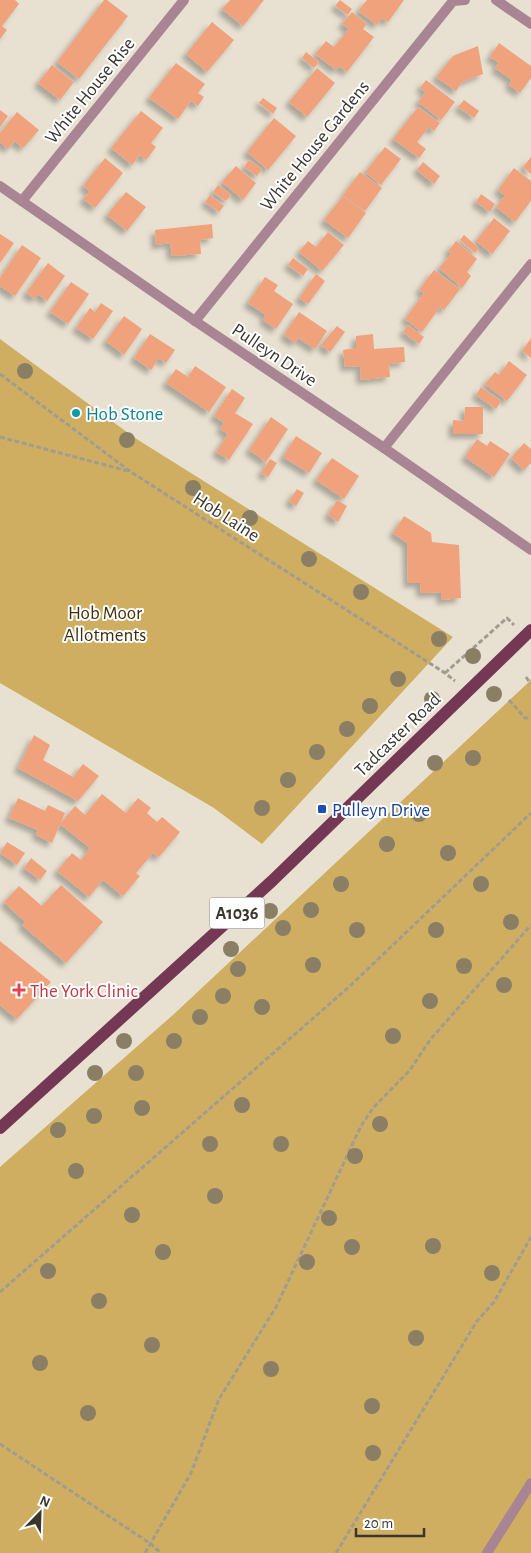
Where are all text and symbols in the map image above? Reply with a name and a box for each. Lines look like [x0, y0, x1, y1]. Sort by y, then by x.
street label: White House Rise [42, 34, 139, 148]
street label: White House Gardens [257, 77, 373, 214]
street label: Pulleyn Drive [228, 320, 320, 391]
place label: Hob Stone [86, 405, 163, 424]
marker: Hob Stone [70, 407, 82, 419]
street label: Hob Laine [190, 489, 263, 546]
park label: Hob Moor Allotments [64, 604, 146, 645]
street label: Tadcaster Road [351, 690, 445, 781]
place label: Pulleyn Drive [332, 801, 430, 820]
marker: Pulleyn Drive [316, 803, 328, 815]
road number: A1036 [210, 898, 264, 928]
place label: The York Clinic [30, 982, 138, 1001]
marker: The York Clinic [12, 983, 26, 997]
north arrow [15, 1488, 65, 1538]
text: N [37, 1494, 52, 1510]
scale bar [356, 1506, 424, 1538]
text: 20 m [364, 1516, 393, 1531]

